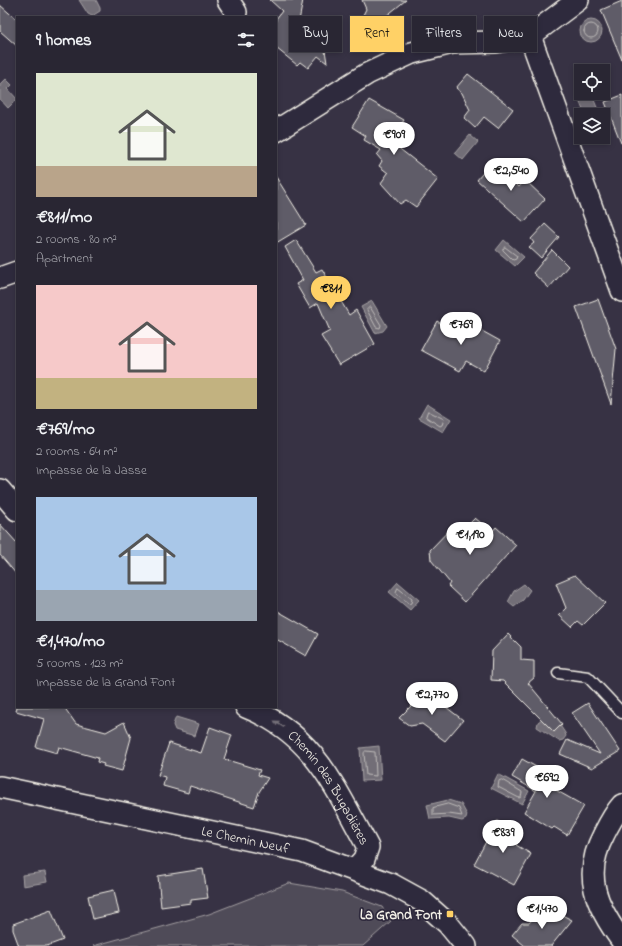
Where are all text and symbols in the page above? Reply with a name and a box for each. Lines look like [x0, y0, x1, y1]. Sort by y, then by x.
chip: Buy [289, 16, 342, 52]
chip: Rent [350, 16, 404, 52]
chip: Filters [412, 16, 476, 52]
chip: New [484, 16, 537, 52]
text: 9 homes [36, 28, 92, 53]
icon: filters [235, 29, 257, 51]
map controls [574, 64, 610, 144]
button: locate [574, 64, 610, 100]
icon: home [111, 99, 183, 171]
button: layers [574, 108, 610, 144]
pin: €909 [370, 122, 418, 156]
text: €909 [383, 125, 405, 144]
pin: €2,540 [478, 158, 544, 192]
text: €2,540 [493, 161, 529, 180]
text: €811/mo [36, 205, 92, 230]
text: 2 rooms · 80 m² [36, 230, 117, 249]
text: Apartment [36, 249, 93, 268]
pin: €811 [307, 276, 355, 310]
text: €811 [320, 279, 342, 298]
icon: home [111, 311, 183, 383]
pin: €769 [437, 312, 485, 346]
text: €769 [449, 315, 473, 334]
text: €769/mo [36, 417, 95, 442]
text: 2 rooms · 64 m² [36, 442, 118, 461]
text: Impasse de la Jasse [36, 461, 147, 480]
pin: €1,190 [437, 522, 503, 556]
icon: home [111, 523, 183, 595]
text: €1,190 [455, 525, 485, 544]
text: €1,470/mo [36, 629, 105, 654]
text: 5 rooms · 123 m² [36, 654, 123, 673]
text: Impasse de la Grand Font [36, 673, 175, 692]
pin: €2,770 [399, 682, 465, 716]
text: €2,770 [415, 685, 449, 704]
one-way arrow [274, 720, 284, 728]
street label: Chemin des Bugadières [283, 726, 374, 849]
pin: €692 [523, 765, 571, 799]
text: €692 [534, 768, 560, 787]
pin: €839 [479, 820, 527, 854]
street label: Le Chemin Neuf [199, 821, 292, 860]
text: €839 [491, 823, 515, 842]
pin: €1,470 [509, 896, 575, 930]
text: €1,470 [526, 899, 558, 918]
place label: La Grand Font [360, 905, 442, 926]
marker: La Grand Font [445, 909, 455, 919]

